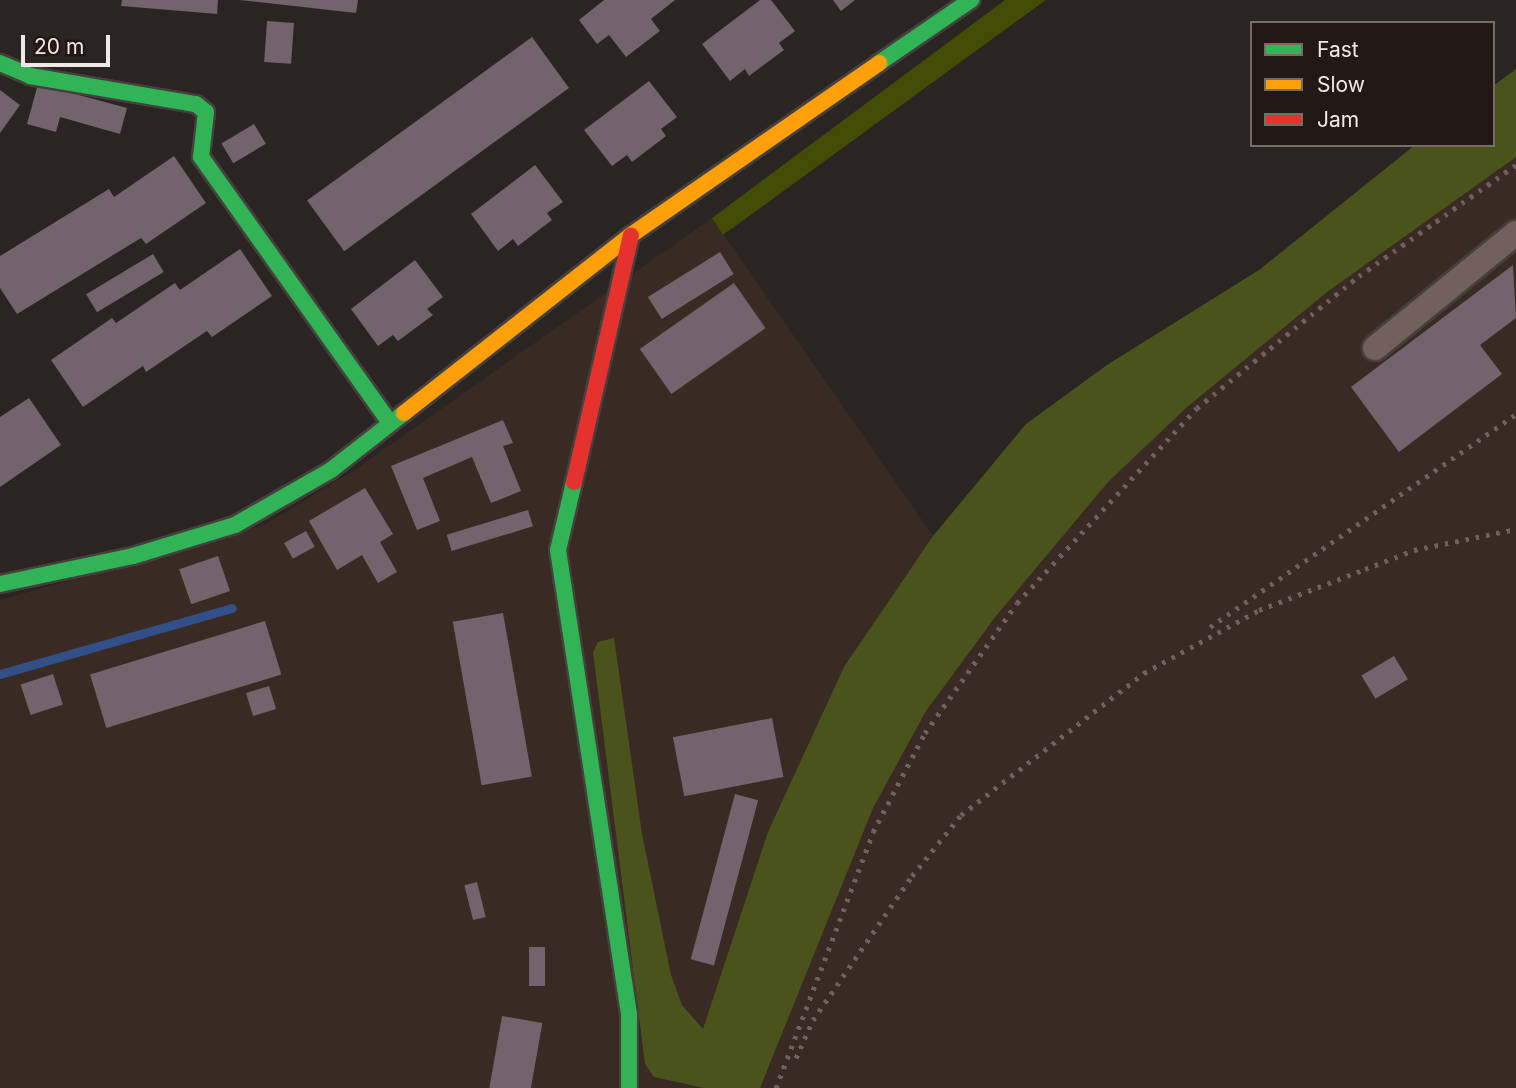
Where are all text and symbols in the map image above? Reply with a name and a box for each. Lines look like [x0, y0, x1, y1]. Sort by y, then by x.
scale bar [24, 21, 114, 65]
legend [1250, 21, 1495, 147]
text: 20 m [34, 34, 84, 59]
text: Fast [1317, 37, 1359, 62]
text: Slow [1317, 72, 1365, 97]
text: Jam [1317, 107, 1359, 132]

